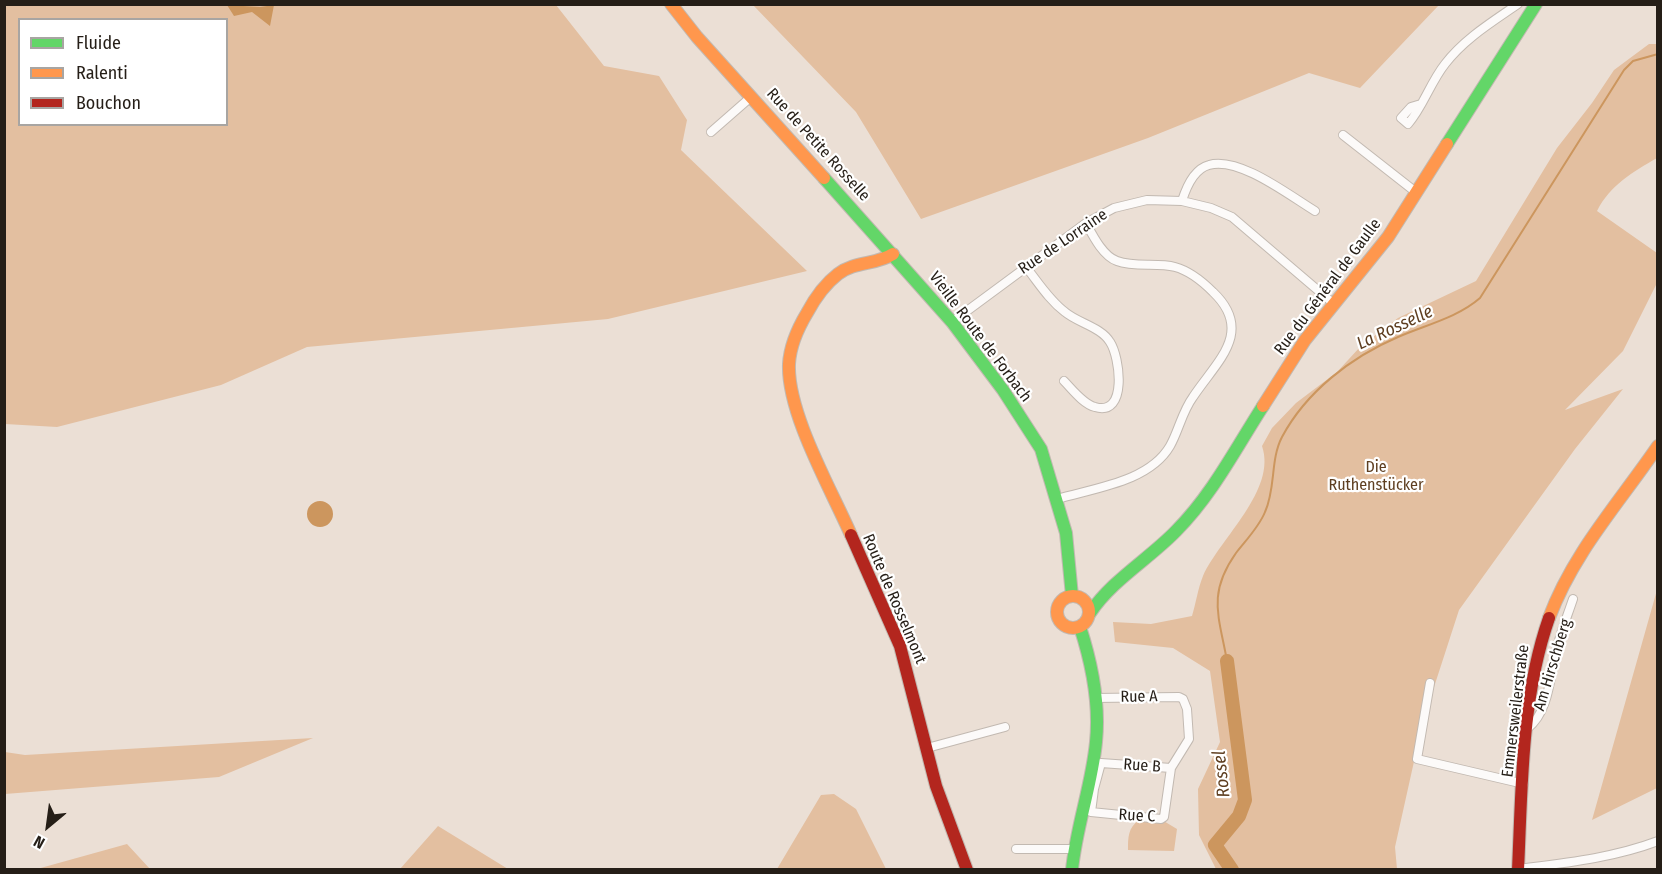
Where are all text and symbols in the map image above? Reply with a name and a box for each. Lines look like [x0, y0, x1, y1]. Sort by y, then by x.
legend [18, 18, 228, 126]
text: Fluide [76, 32, 121, 54]
text: Ralenti [76, 62, 128, 84]
street label: Rue de Petite Rosselle [762, 85, 874, 205]
text: Bouchon [76, 92, 141, 114]
street label: Rue de Lorraine [1015, 205, 1111, 279]
street label: Rue du Général de Gaulle [1271, 215, 1385, 359]
street label: Vieille Route de Forbach [925, 268, 1035, 406]
water label: La Rosselle [1354, 301, 1436, 355]
park label: Die Ruthenstücker [1328, 458, 1424, 496]
street label: Route de Rosselmont [858, 531, 930, 667]
street label: Am Hirschberg [1530, 617, 1576, 713]
street label: Emmersweilerstraße [1498, 644, 1534, 778]
street label: Rue A [1120, 687, 1158, 707]
water label: Rossel [1209, 749, 1235, 799]
street label: Rue B [1123, 755, 1161, 777]
north arrow [18, 796, 78, 856]
street label: Rue C [1118, 805, 1156, 827]
text: N [30, 832, 48, 853]

